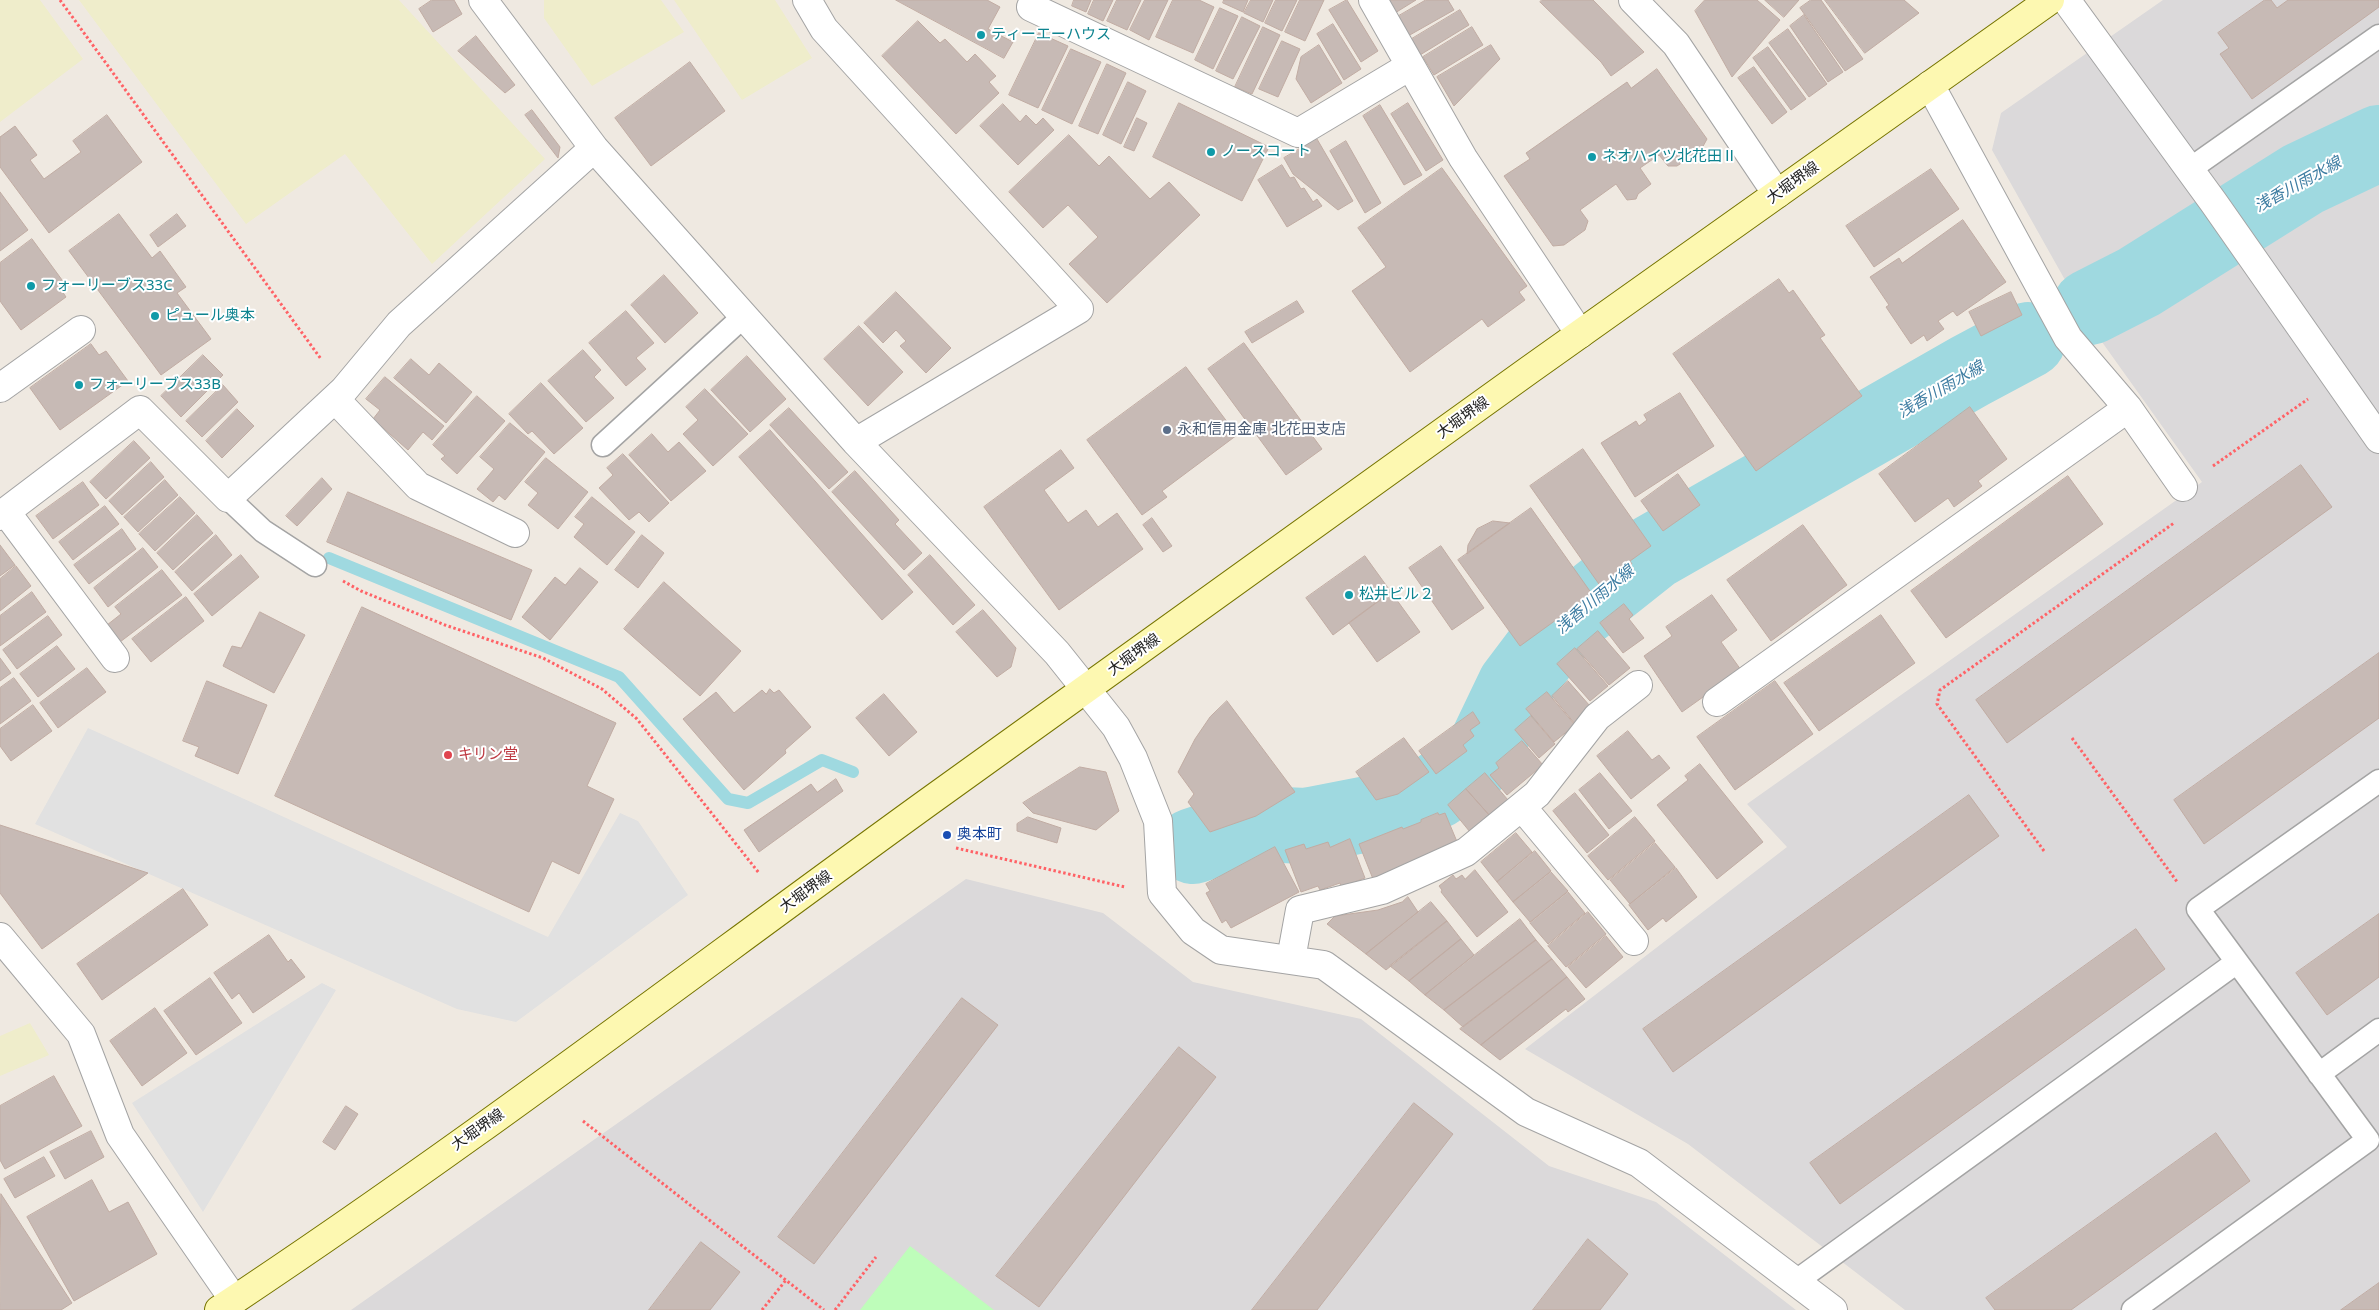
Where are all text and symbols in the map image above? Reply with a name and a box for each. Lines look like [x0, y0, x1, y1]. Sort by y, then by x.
place label: ティーエーハウス [991, 26, 1111, 44]
marker: ティーエーハウス [975, 29, 987, 41]
place label: ノースコート [1221, 143, 1311, 161]
marker: ノースコート [1205, 146, 1217, 158]
place label: ネオハイツ北花田Ⅱ [1602, 148, 1737, 166]
marker: ネオハイツ北花田Ⅱ [1586, 151, 1598, 163]
water label: 浅香川雨水線 [2251, 153, 2345, 217]
street label: 大堀堺線 [1763, 158, 1823, 208]
place label: フォーリーブス33C [41, 277, 173, 295]
marker: フォーリーブス33C [25, 280, 37, 292]
place label: ピュール奥本 [165, 307, 255, 325]
marker: ピュール奥本 [149, 310, 161, 322]
water label: 浅香川雨水線 [1895, 358, 1987, 422]
place label: フォーリーブス33B [89, 376, 221, 394]
marker: フォーリーブス33B [73, 379, 85, 391]
street label: 大堀堺線 [1433, 393, 1493, 443]
place label: 永和信用金庫 北花田支店 [1177, 421, 1346, 439]
marker: 永和信用金庫 北花田支店 [1161, 424, 1173, 436]
water label: 浅香川雨水線 [1552, 562, 1638, 638]
place label: 松井ビル２ [1359, 586, 1434, 604]
marker: 松井ビル２ [1343, 589, 1355, 601]
street label: 大堀堺線 [1104, 630, 1164, 680]
place label: キリン堂 [458, 746, 518, 764]
marker: キリン堂 [442, 749, 454, 761]
place label: 奥本町 [957, 826, 1002, 844]
marker: 奥本町 [941, 829, 953, 841]
street label: 大堀堺線 [776, 867, 836, 917]
street label: 大堀堺線 [448, 1105, 508, 1155]

